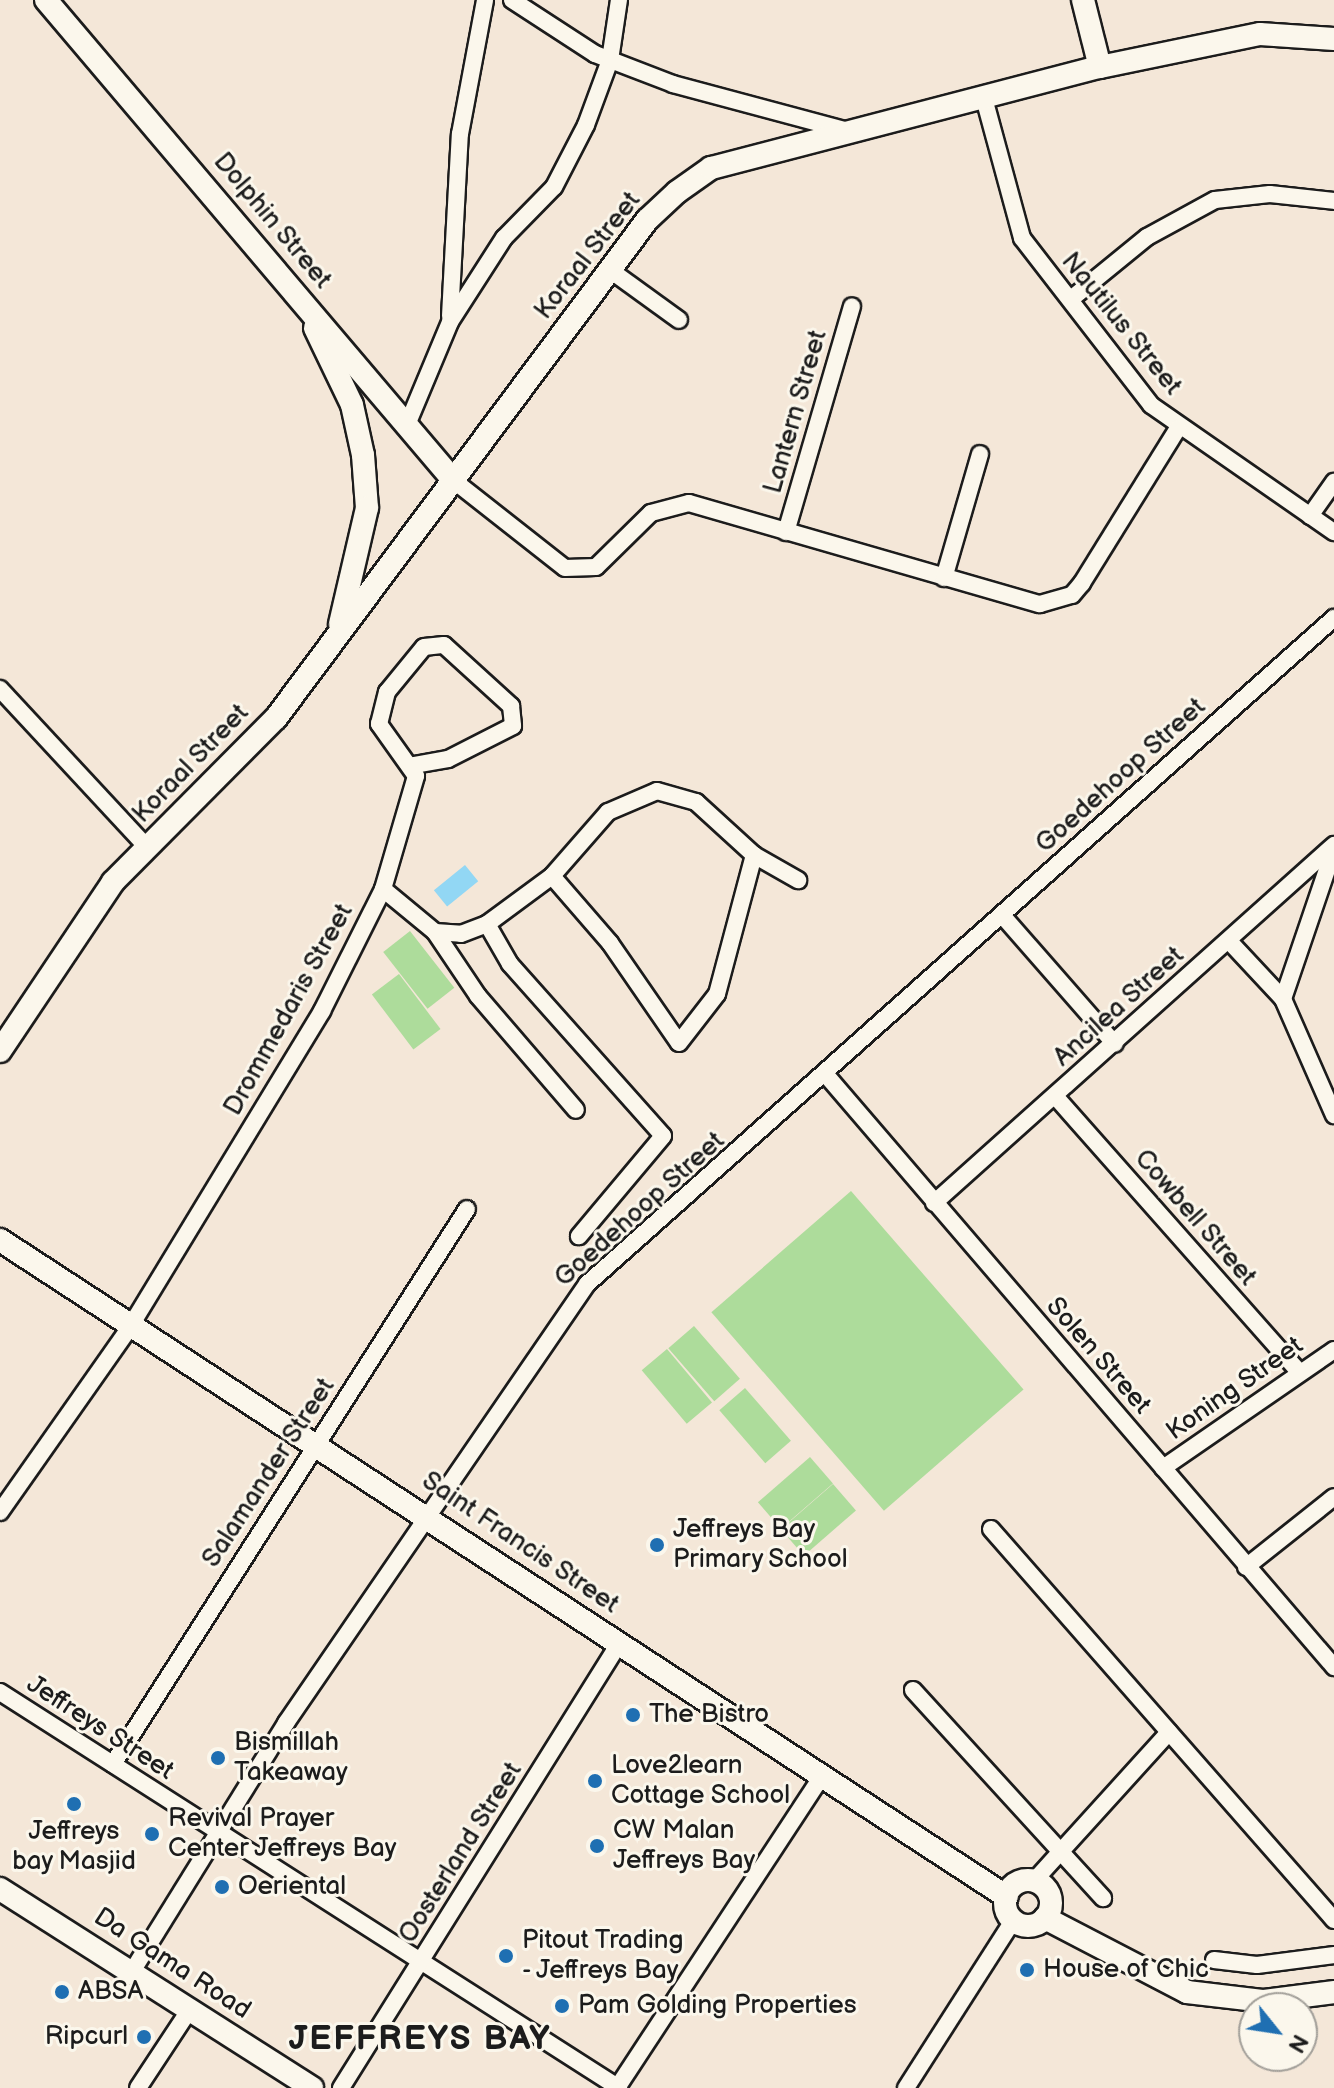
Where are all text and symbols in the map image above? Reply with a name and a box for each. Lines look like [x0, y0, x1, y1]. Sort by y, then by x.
street label: Dolphin Street [206, 147, 338, 295]
street label: Koraal Street [528, 186, 648, 326]
street label: Nautilus Street [1054, 246, 1188, 402]
street label: Lantern Street [758, 327, 834, 497]
street label: Goedehoop Street [1030, 692, 1212, 860]
street label: Koraal Street [126, 698, 256, 830]
street label: Drommedaris Street [218, 899, 360, 1121]
street label: Ancilea Street [1047, 940, 1191, 1074]
street label: Goedehoop Street [549, 1126, 731, 1294]
street label: Cowbell Street [1127, 1143, 1263, 1293]
street label: Solen Street [1039, 1291, 1157, 1421]
street label: Koning Street [1160, 1330, 1310, 1448]
street label: Salamander Street [196, 1372, 342, 1574]
street label: Saint Francis Street [415, 1465, 625, 1621]
place label: Jeffreys Bay Primary School [673, 1514, 850, 1576]
marker: Jeffreys Bay Primary School [648, 1536, 666, 1554]
street label: Jeffreys Street [20, 1669, 180, 1787]
place label: The Bistro [649, 1699, 769, 1731]
marker: The Bistro [624, 1706, 642, 1724]
place label: Bismillah Takeaway [234, 1727, 348, 1788]
marker: Bismillah Takeaway [209, 1749, 227, 1767]
place label: Love2learn Cottage School [611, 1750, 791, 1812]
street label: Oosterland Street [393, 1757, 529, 1949]
marker: Love2learn Cottage School [586, 1772, 604, 1790]
marker: Jeffreys bay Masjid [65, 1795, 83, 1813]
place label: Revival Prayer Center Jeffreys Bay [168, 1803, 398, 1864]
place label: CW Malan Jeffreys Bay [613, 1815, 755, 1876]
place label: Jeffreys bay Masjid [11, 1816, 137, 1878]
marker: Revival Prayer Center Jeffreys Bay [143, 1825, 161, 1843]
marker: CW Malan Jeffreys Bay [588, 1837, 606, 1855]
place label: Oeriental [238, 1871, 346, 1903]
marker: Oeriental [213, 1878, 231, 1896]
street label: Da Gama Road [88, 1902, 256, 2026]
place label: Pitout Trading - Jeffreys Bay [522, 1925, 684, 1986]
marker: Pitout Trading - Jeffreys Bay [497, 1947, 515, 1965]
place label: House of Chic [1043, 1954, 1209, 1986]
marker: House of Chic [1018, 1961, 1036, 1979]
place label: ABSA [78, 1976, 143, 2008]
marker: ABSA [53, 1983, 71, 2001]
place label: Pam Golding Properties [578, 1990, 857, 2022]
north arrow [1238, 1992, 1318, 2072]
marker: Pam Golding Properties [553, 1997, 571, 2015]
district label: JEFFREYS BAY [289, 2019, 551, 2059]
place label: Ripcurl [45, 2021, 128, 2053]
marker: Ripcurl [135, 2028, 153, 2046]
text: N [1282, 2029, 1313, 2057]

